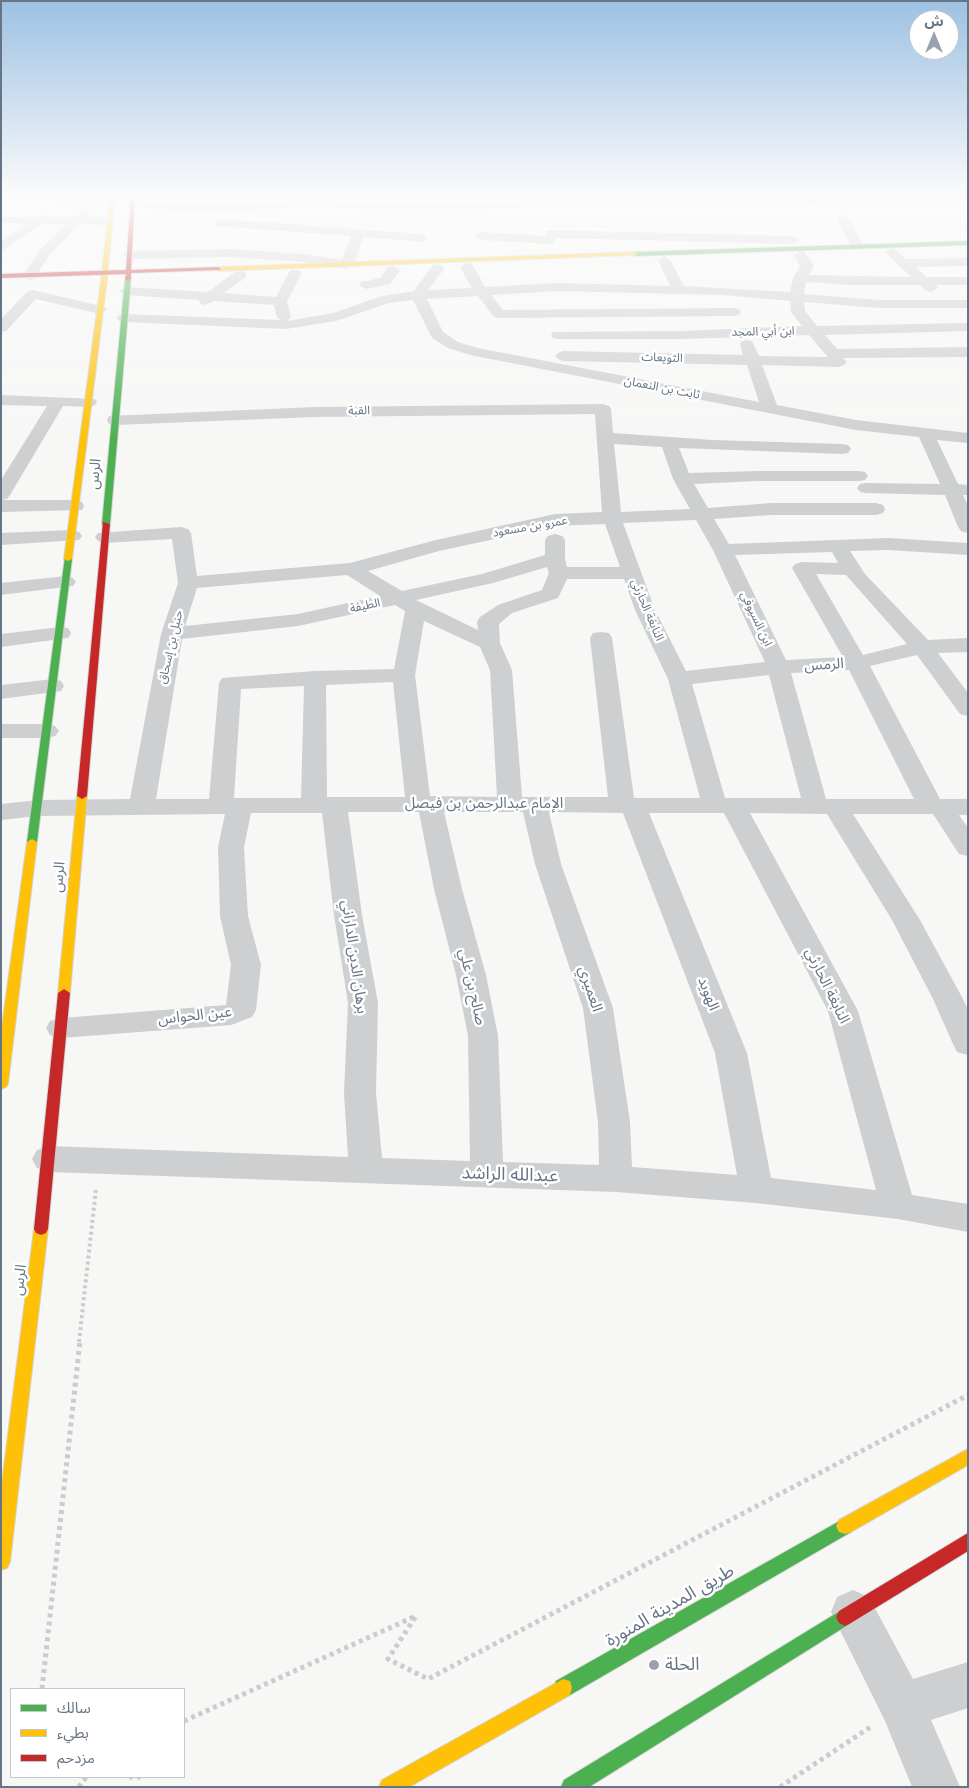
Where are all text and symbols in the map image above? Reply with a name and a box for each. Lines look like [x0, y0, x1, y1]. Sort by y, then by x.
north arrow [909, 10, 959, 60]
text: ش [924, 13, 944, 29]
street label: ابن أبي المجد [731, 324, 795, 340]
street label: الثويعات [641, 350, 683, 366]
street label: ثابت بن النعمان [623, 374, 701, 402]
street label: القبة [348, 404, 370, 418]
street label: الرس [85, 458, 105, 490]
street label: عمرو بن مسعود [491, 513, 569, 541]
street label: النابغة الحارثي [628, 577, 666, 643]
street label: ابن السيوفي [737, 589, 775, 649]
street label: الطيفة [348, 596, 382, 616]
street label: حنبل بن إسحاق [156, 609, 186, 685]
street label: الرمس [804, 655, 844, 675]
street label: الإمام عبدالرحمن بن فيصل [405, 795, 563, 813]
street label: الرس [49, 861, 69, 893]
street label: برهان الدين الداراني [337, 899, 371, 1015]
street label: النابغة الحارثي [801, 945, 853, 1027]
street label: صالح بن علي [454, 947, 490, 1027]
street label: العميري [574, 964, 606, 1014]
street label: الهويد [693, 975, 723, 1013]
street label: عين الحواس [157, 1003, 233, 1029]
street label: عبدالله الراشد [461, 1163, 559, 1187]
street label: الرس [9, 1263, 31, 1297]
street label: طريق المدينة المنورة [602, 1560, 738, 1652]
place label: الحلة [665, 1654, 700, 1676]
marker: الحلة [647, 1658, 661, 1672]
legend [10, 1688, 185, 1778]
text: سالك [57, 1699, 91, 1716]
text: بطيء [57, 1724, 89, 1741]
text: مزدحم [57, 1749, 95, 1766]

